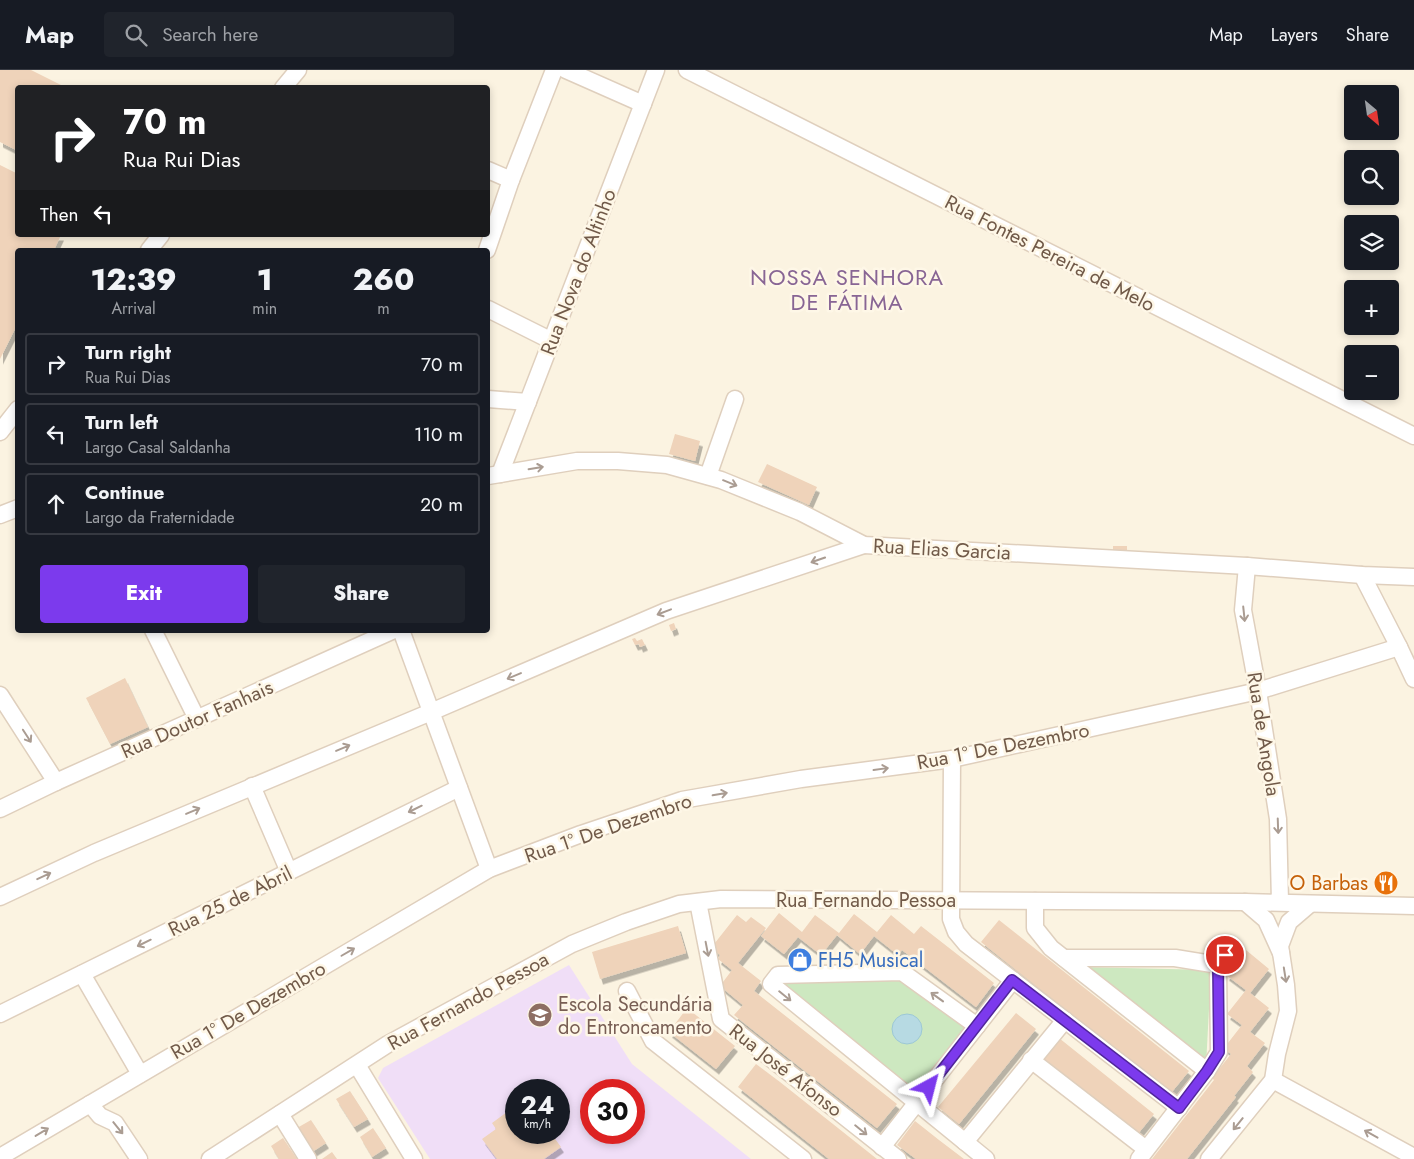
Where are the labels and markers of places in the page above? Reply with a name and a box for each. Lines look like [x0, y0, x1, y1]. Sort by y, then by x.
place label: O Barbas [1289, 869, 1368, 898]
restaurant icon: O Barbas [1373, 870, 1399, 896]
pin [1204, 934, 1246, 976]
place label: FH5 Musical [818, 946, 923, 975]
shop icon: FH5 Musical [787, 947, 813, 973]
place label: Escola Secundária do Entroncamento [558, 990, 712, 1042]
school or university icon: Escola Secundária do Entroncamento [527, 1002, 553, 1028]

